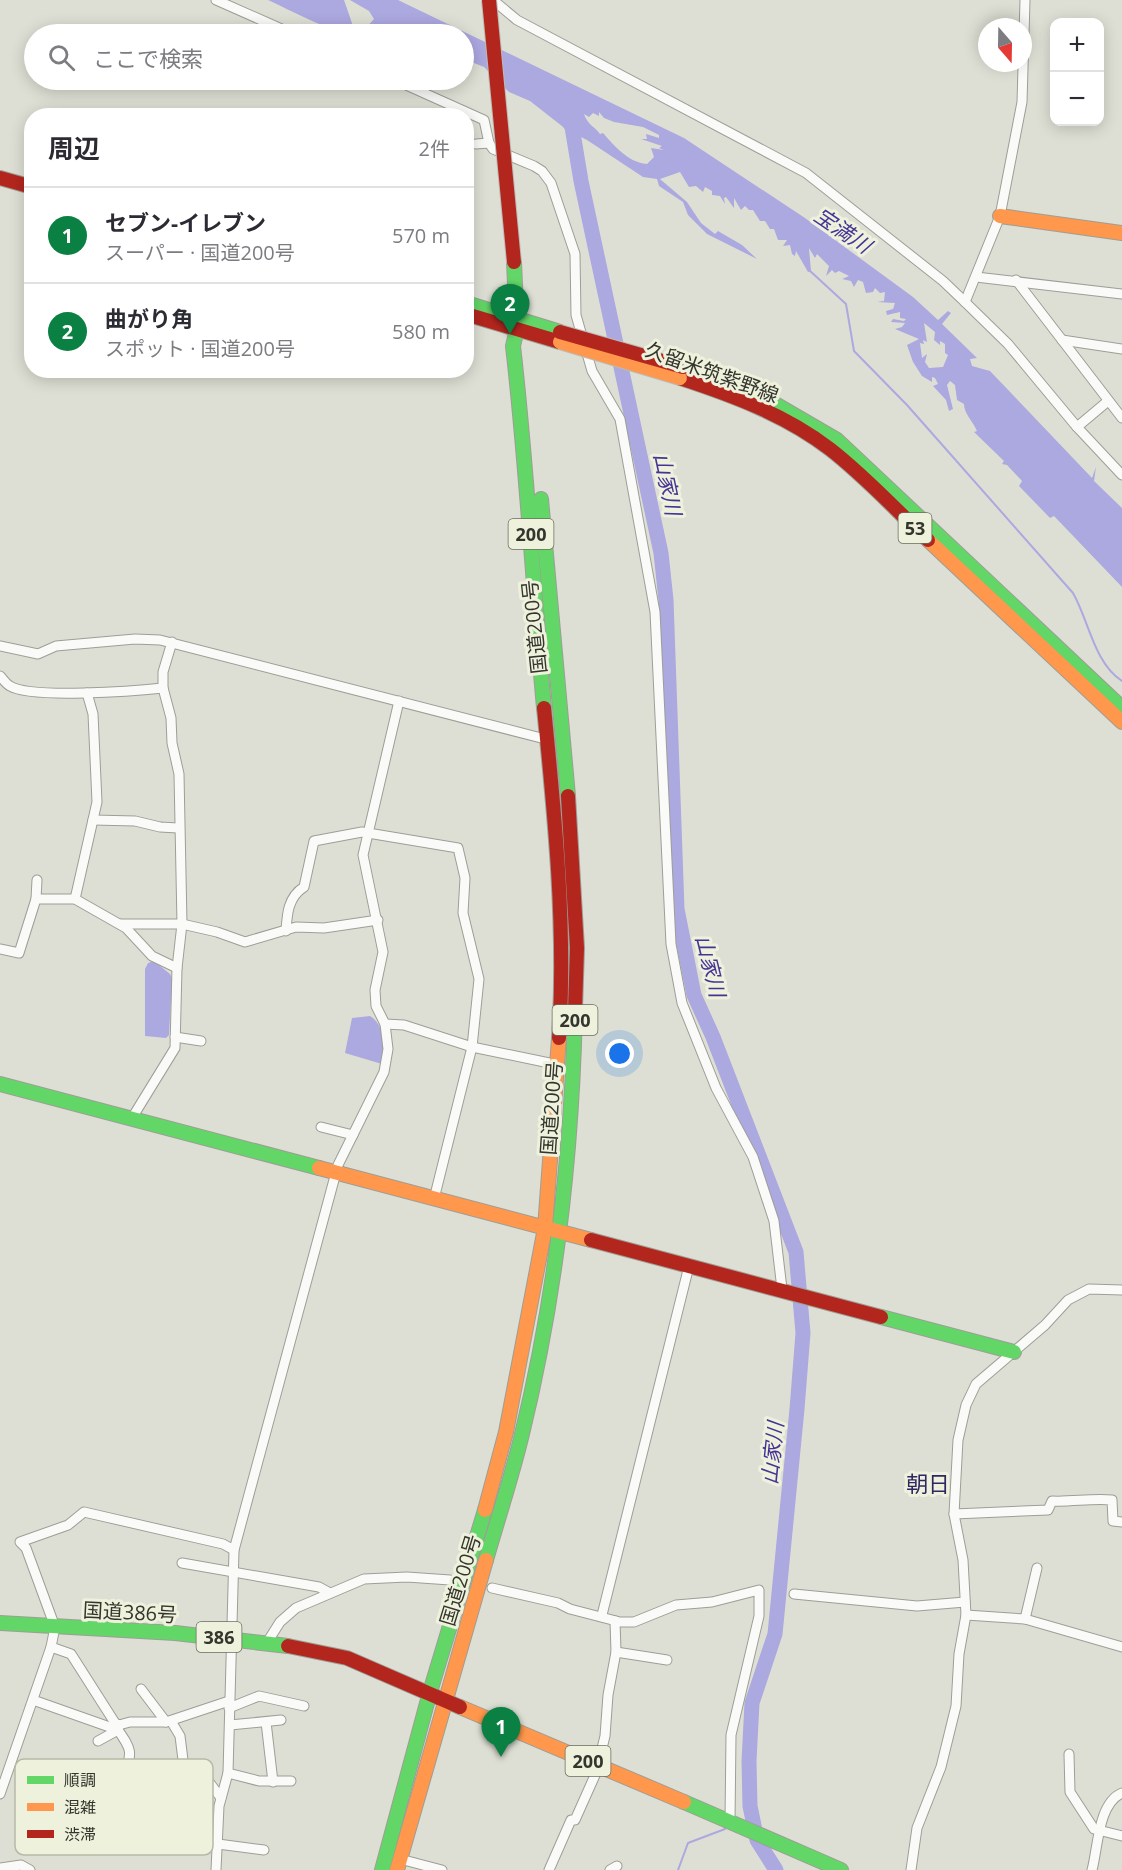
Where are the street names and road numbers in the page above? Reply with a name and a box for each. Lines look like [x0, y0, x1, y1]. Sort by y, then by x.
street label: 久留米筑紫野線 [642, 335, 782, 409]
road number: 53 [898, 513, 932, 543]
road number: 200 [508, 519, 554, 549]
street label: 国道200号 [516, 579, 552, 675]
road number: 200 [552, 1005, 598, 1035]
street label: 国道200号 [534, 1060, 568, 1156]
street label: 国道200号 [433, 1531, 487, 1629]
street label: 国道386号 [82, 1596, 178, 1628]
road number: 386 [196, 1622, 242, 1652]
road number: 200 [566, 1746, 610, 1776]

